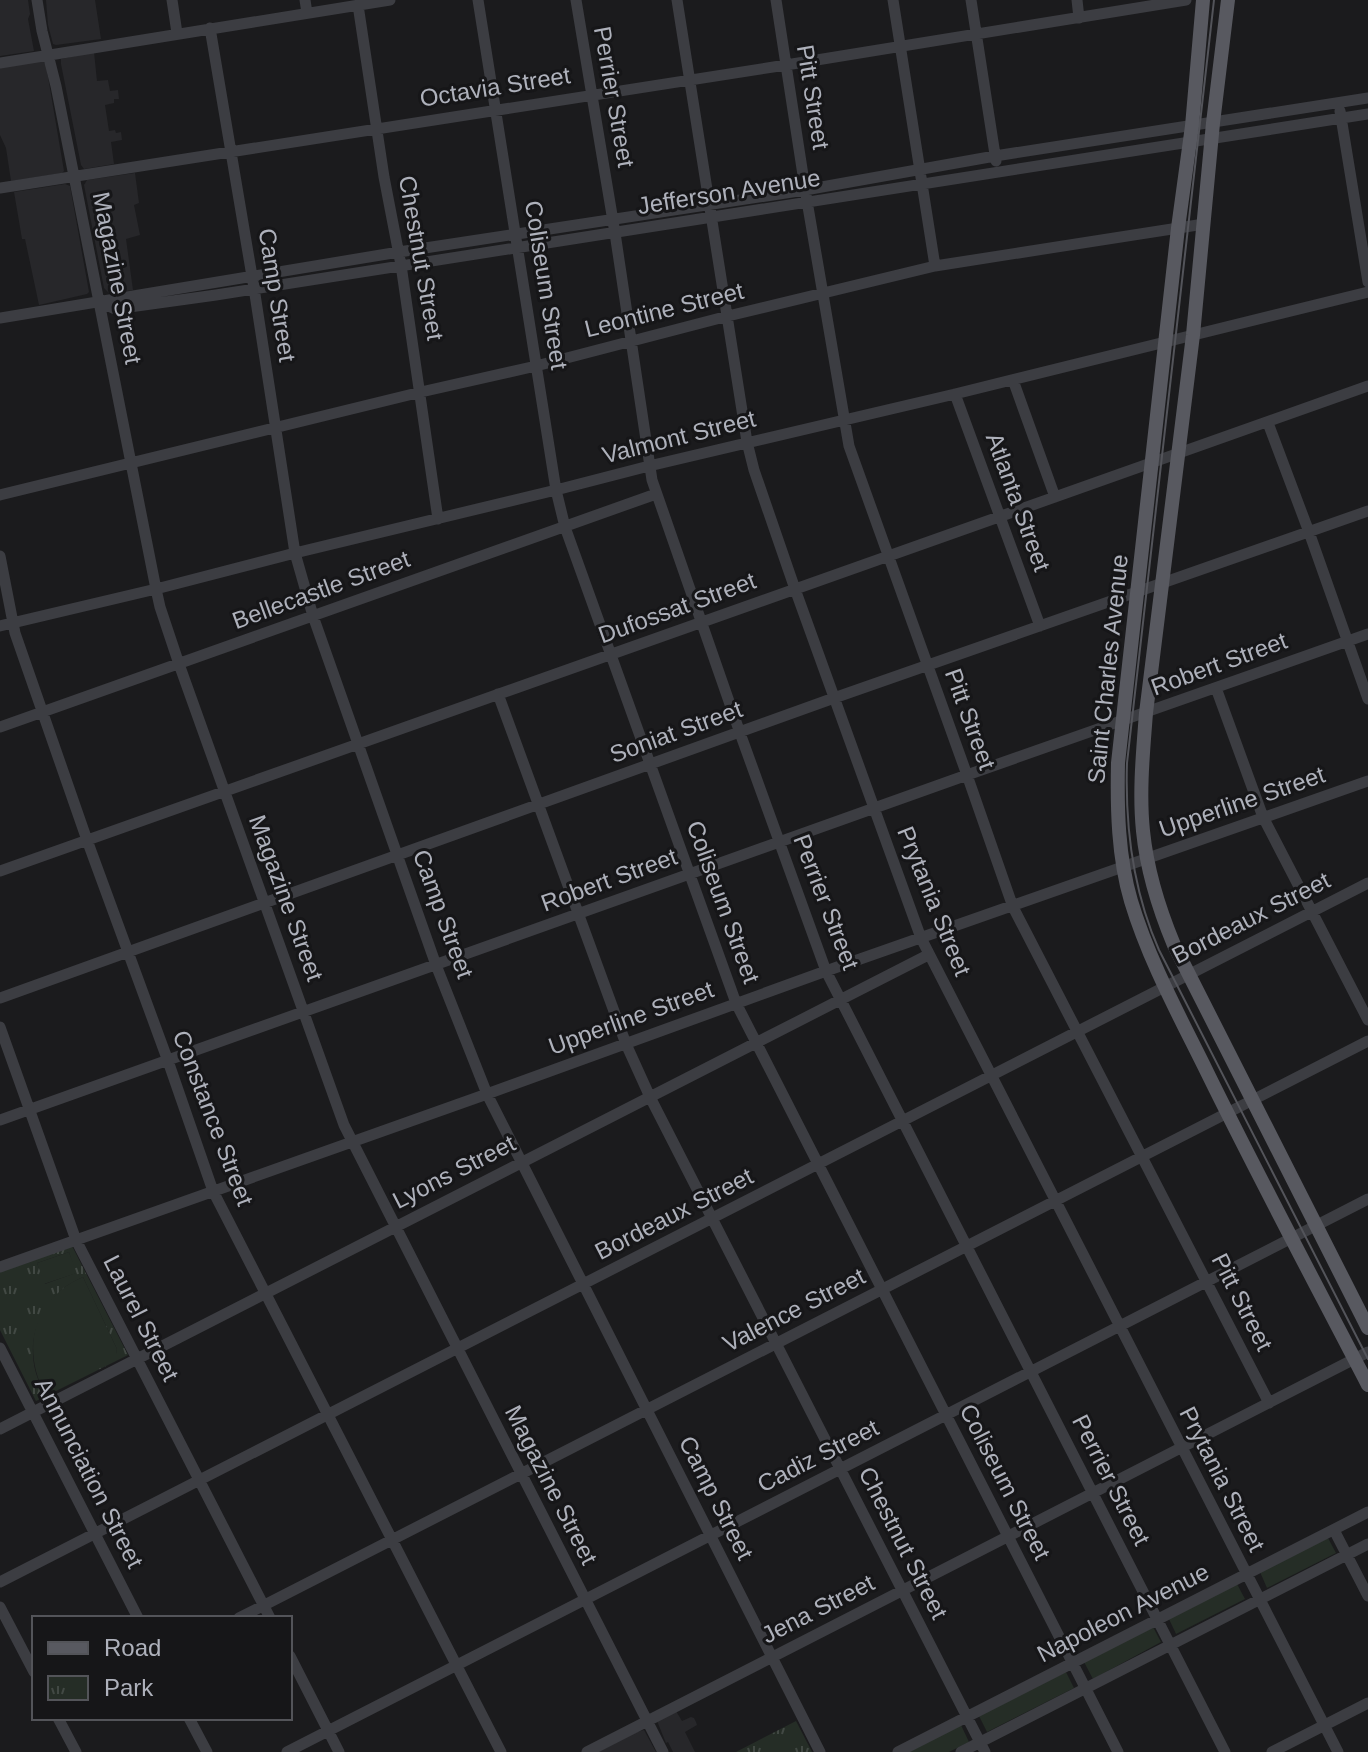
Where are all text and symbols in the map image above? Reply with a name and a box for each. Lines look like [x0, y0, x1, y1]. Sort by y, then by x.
street label: Perrier Street [589, 24, 640, 170]
street label: Pitt Street [792, 43, 835, 151]
street label: Octavia Street [418, 61, 572, 112]
street label: Jefferson Avenue [636, 164, 822, 219]
street label: Chestnut Street [394, 173, 449, 343]
street label: Magazine Street [88, 190, 147, 367]
street label: Coliseum Street [520, 198, 573, 372]
street label: Camp Street [254, 226, 301, 364]
street label: Leontine Street [582, 277, 746, 342]
street label: Valmont Street [599, 404, 759, 469]
street label: Atlanta Street [981, 429, 1056, 575]
street label: Bellecastle Street [228, 545, 414, 634]
street label: Saint Charles Avenue [1082, 553, 1133, 785]
street label: Dufossat Street [594, 566, 759, 649]
street label: Robert Street [1147, 626, 1291, 701]
street label: Pitt Street [940, 665, 1001, 773]
street label: Soniat Street [606, 695, 746, 768]
street label: Upperline Street [1155, 760, 1329, 843]
street label: Magazine Street [244, 811, 329, 985]
street label: Coliseum Street [682, 817, 765, 987]
street label: Prytania Street [892, 822, 977, 980]
street label: Perrier Street [788, 830, 865, 974]
street label: Robert Street [537, 842, 681, 917]
street label: Camp Street [408, 846, 479, 982]
street label: Bordeaux Street [1167, 866, 1334, 969]
street label: Upperline Street [545, 975, 717, 1060]
street label: Constance Street [168, 1026, 259, 1210]
street label: Lyons Street [388, 1129, 520, 1214]
street label: Bordeaux Street [590, 1162, 757, 1265]
street label: Pitt Street [1206, 1249, 1279, 1355]
street label: Laurel Street [98, 1250, 185, 1385]
street label: Valence Street [718, 1262, 870, 1357]
street label: Annunciation Street [30, 1373, 149, 1573]
street label: Coliseum Street [955, 1400, 1056, 1564]
street label: Magazine Street [500, 1401, 603, 1569]
street label: Prytania Street [1174, 1402, 1271, 1556]
street label: Perrier Street [1067, 1410, 1156, 1550]
street label: Cadiz Street [753, 1413, 883, 1498]
street label: Camp Street [674, 1432, 759, 1564]
street label: Chestnut Street [854, 1462, 953, 1623]
street label: Napoleon Avenue [1032, 1558, 1213, 1667]
street label: Jena Street [757, 1569, 879, 1648]
legend [32, 1616, 292, 1720]
text: Road [104, 1634, 161, 1661]
text: Park [104, 1674, 154, 1701]

